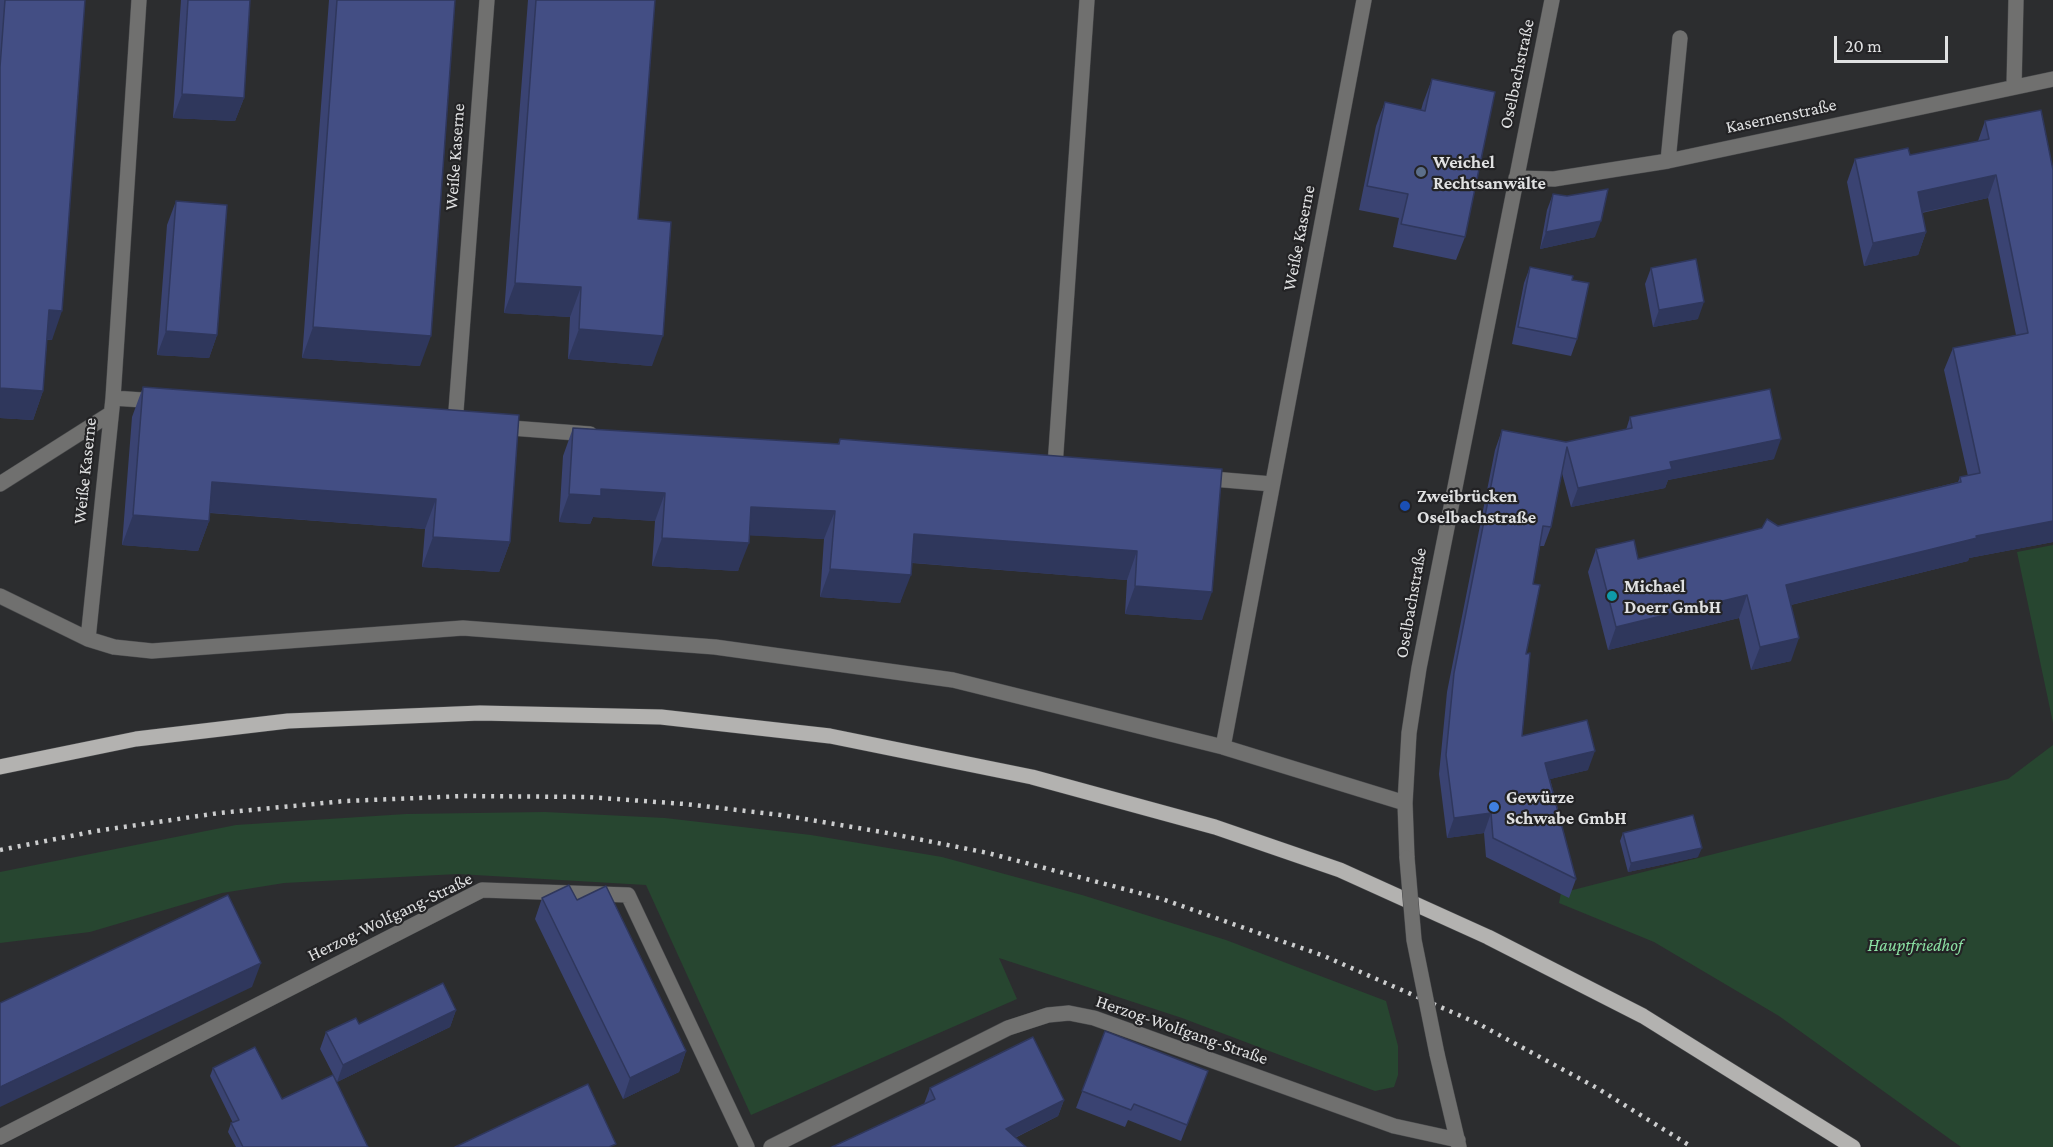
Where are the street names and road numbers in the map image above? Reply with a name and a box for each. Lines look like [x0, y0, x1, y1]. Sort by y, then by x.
street label: Oselbachstraße [1495, 17, 1539, 131]
street label: Kasernenstraße [1724, 94, 1838, 138]
street label: Weiße Kaserne [440, 103, 470, 211]
street label: Weiße Kaserne [1278, 183, 1320, 293]
street label: Weiße Kaserne [69, 417, 101, 525]
street label: Oselbachstraße [1391, 546, 1431, 660]
street label: Herzog-Wolfgang-Straße [304, 868, 476, 966]
street label: Herzog-Wolfgang-Straße [1093, 990, 1271, 1070]

